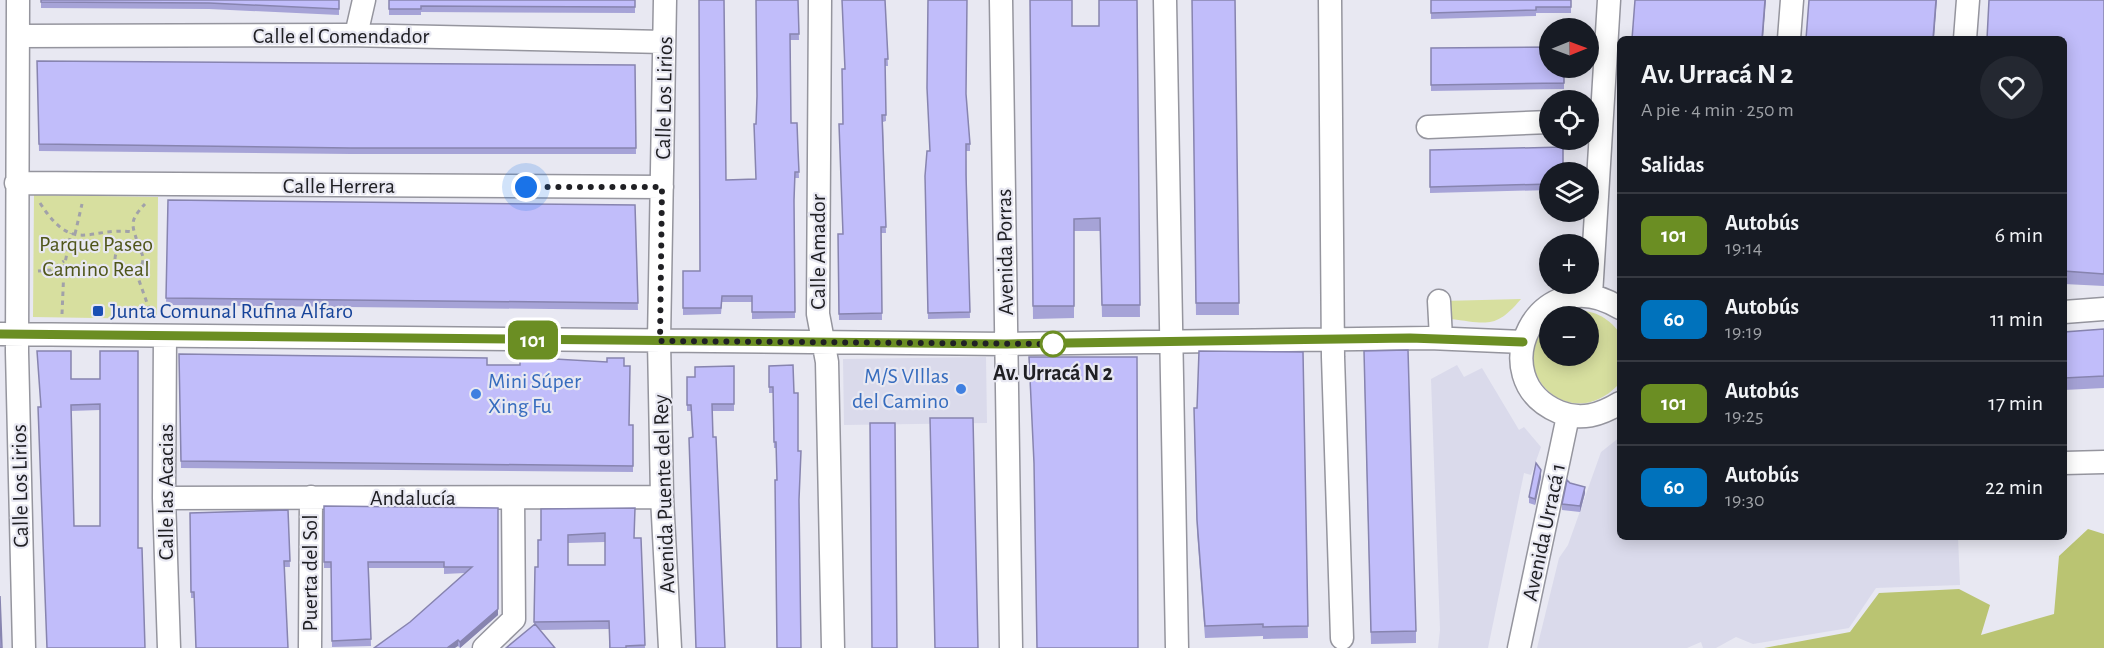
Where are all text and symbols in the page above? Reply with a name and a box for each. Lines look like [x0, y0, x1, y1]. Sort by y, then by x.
north arrow [1539, 18, 1599, 78]
map controls [1539, 18, 1599, 366]
street label: Calle el Comendador [253, 25, 429, 47]
street label: Calle Los Lirios [652, 36, 676, 160]
button: heart [1980, 56, 2043, 119]
text: Av. Urracá N 2 [1641, 61, 1794, 89]
button: locate [1539, 90, 1599, 150]
text: A pie · 4 min · 250 m [1641, 100, 1794, 120]
text: Salidas [1641, 154, 1704, 176]
button: layers [1539, 162, 1599, 222]
your location [511, 172, 541, 202]
street label: Calle Herrera [283, 175, 395, 197]
street label: Avenida Porras [993, 188, 1017, 316]
street label: Calle Amador [807, 194, 829, 310]
text: Autobús [1725, 212, 1799, 234]
text: 6 min [1995, 224, 2043, 246]
text: 101 [1661, 225, 1687, 246]
park label: Parque Paseo Camino Real [39, 233, 153, 280]
button: + [1539, 234, 1599, 294]
text: 19:14 [1725, 238, 1762, 258]
text: Autobús [1725, 296, 1799, 318]
place label: Junta Comunal Rufina Alfaro [110, 300, 353, 322]
marker: Junta Comunal Rufina Alfaro [91, 304, 105, 318]
button: − [1539, 306, 1599, 366]
text: 11 min [1990, 308, 2043, 330]
text: 60 [1663, 309, 1685, 330]
line badge: 101 [498, 320, 568, 360]
text: 19:19 [1725, 322, 1762, 342]
text: 101 [520, 330, 546, 351]
marker: Av. Urracá N 2 [1040, 331, 1066, 357]
place label: Av. Urracá N 2 [993, 362, 1113, 384]
place label: M/S VIllas del Camino [852, 365, 949, 412]
place label: Mini Súper Xing Fu [488, 370, 581, 417]
text: Autobús [1725, 380, 1799, 402]
marker: M/S VIllas del Camino [954, 382, 968, 396]
marker: Mini Súper Xing Fu [469, 387, 483, 401]
text: 17 min [1988, 392, 2043, 414]
street label: Avenida Puente del Rey [650, 393, 678, 594]
text: 101 [1661, 393, 1687, 414]
text: 19:25 [1725, 406, 1763, 426]
street label: Calle Los Lirios [8, 424, 32, 548]
street label: Calle las Acacias [155, 424, 177, 560]
street label: Avenida Urracá 1 [1519, 461, 1569, 603]
text: Autobús [1725, 464, 1799, 486]
text: 22 min [1985, 476, 2043, 498]
text: 60 [1663, 477, 1685, 498]
street label: Andalucía [370, 487, 456, 509]
text: 19:30 [1725, 490, 1765, 510]
street label: Puerta del Sol [299, 514, 321, 632]

